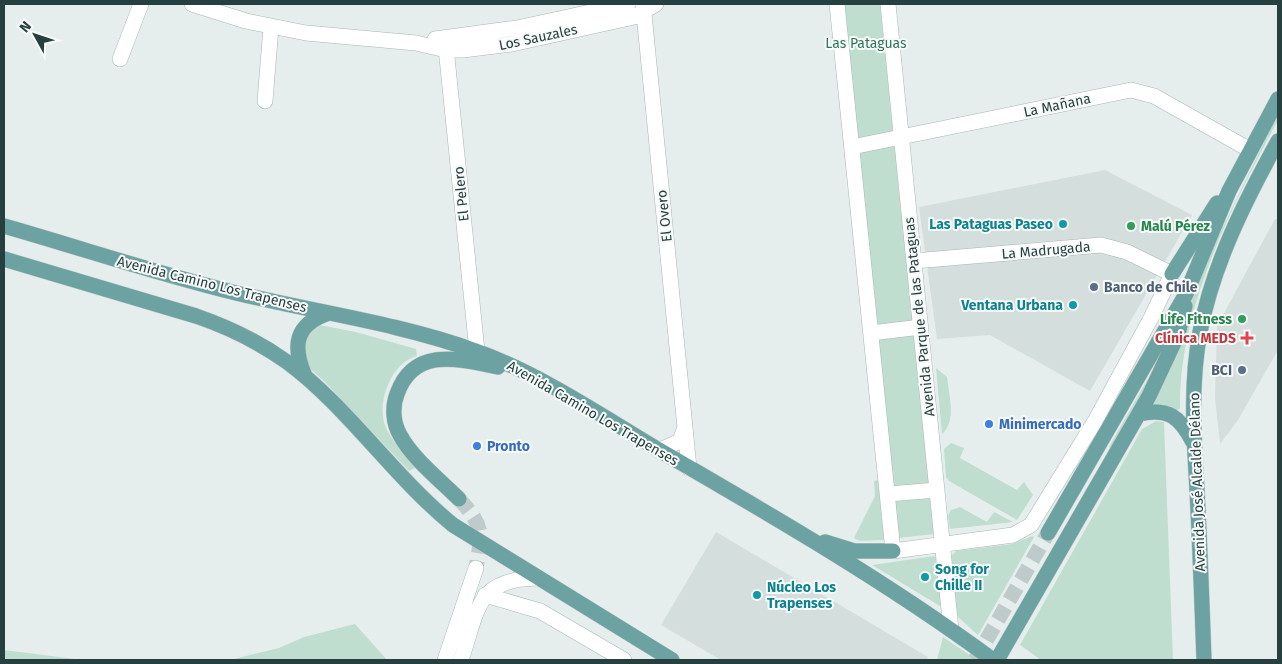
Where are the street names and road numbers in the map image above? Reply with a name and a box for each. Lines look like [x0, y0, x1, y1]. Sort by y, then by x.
street label: Los Sauzales [497, 21, 579, 54]
street label: La Mañana [1022, 90, 1092, 121]
street label: El Pelero [450, 166, 473, 222]
street label: El Overo [653, 189, 676, 243]
street label: Avenida Parque de las Pataguas [901, 216, 938, 417]
street label: La Madrugada [1001, 238, 1091, 263]
street label: Avenida Camino Los Trapenses [115, 253, 309, 316]
street label: Avenida Camino Los Trapenses [504, 357, 682, 470]
street label: Avenida José Alcalde Délano [1186, 392, 1209, 572]

